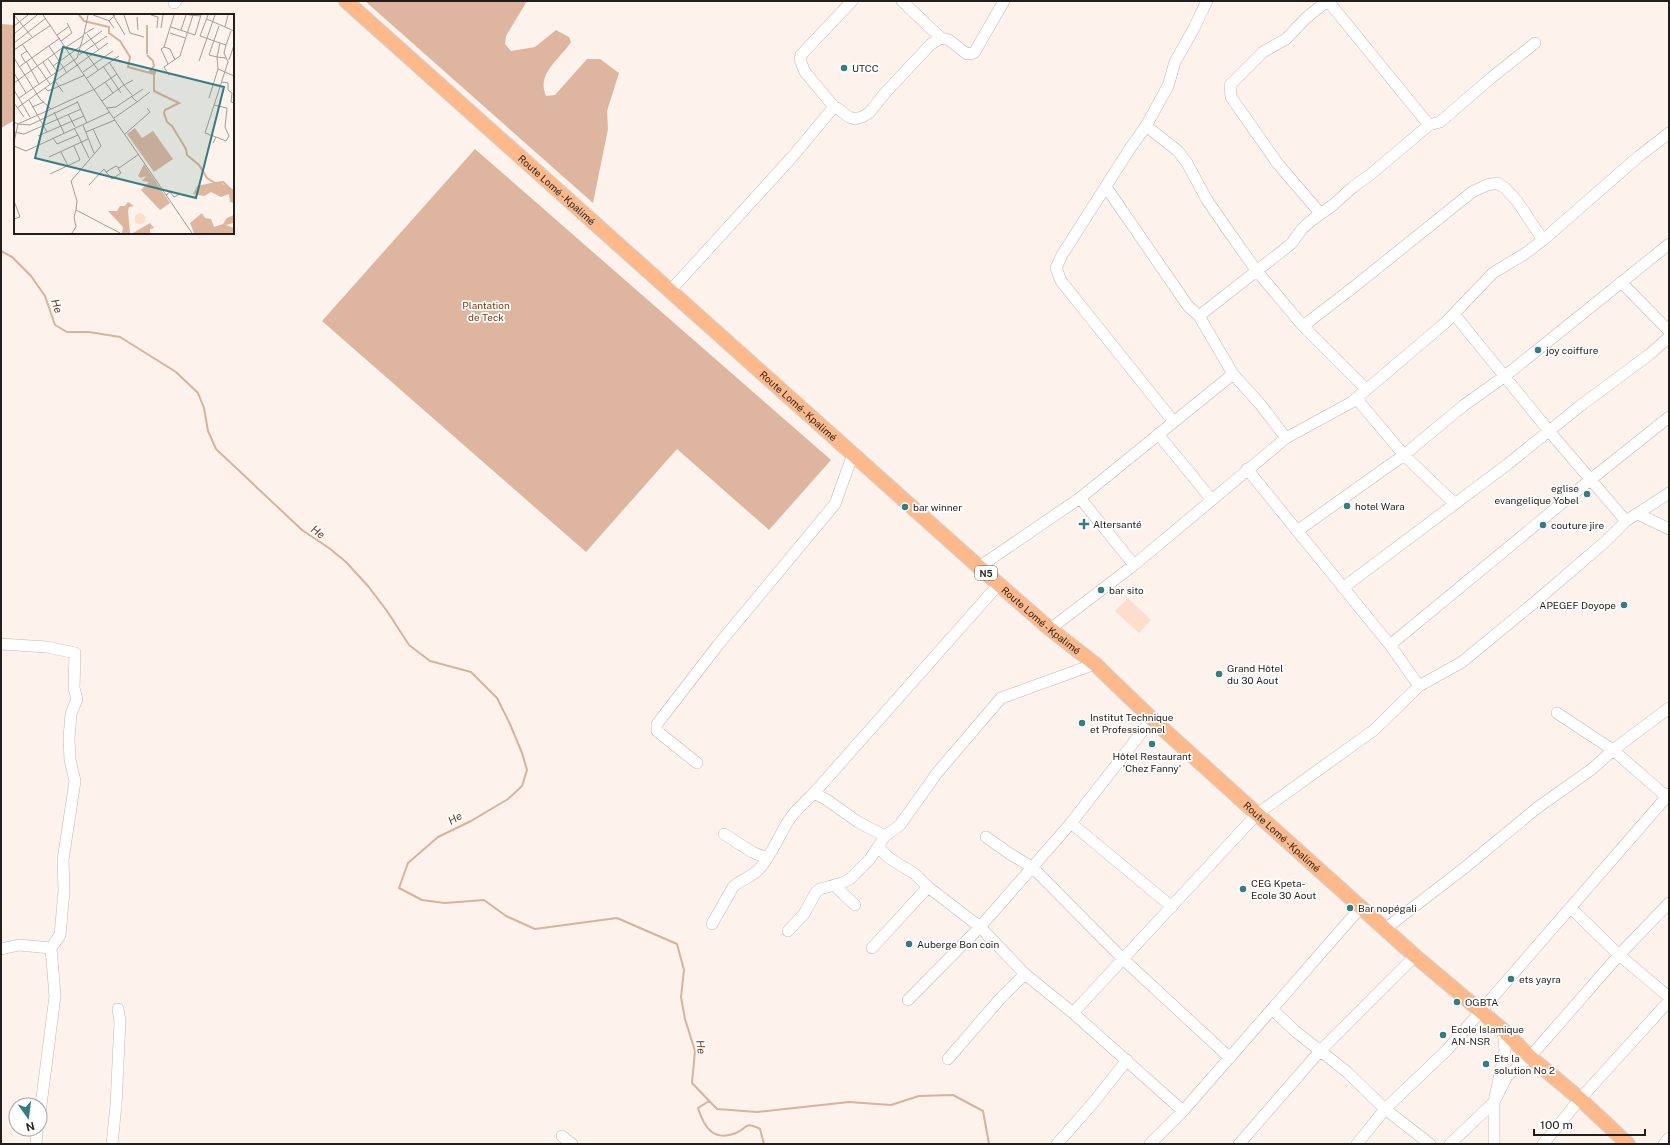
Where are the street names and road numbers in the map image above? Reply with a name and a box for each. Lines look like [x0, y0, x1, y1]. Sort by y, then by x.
street label: Route Lomé - Kpalimé [516, 152, 598, 227]
street label: Route Lomé - Kpalimé [757, 368, 840, 443]
road number: N5 [975, 566, 997, 580]
street label: Route Lomé - Kpalimé [999, 584, 1083, 657]
street label: Route Lomé - Kpalimé [1241, 799, 1323, 874]

